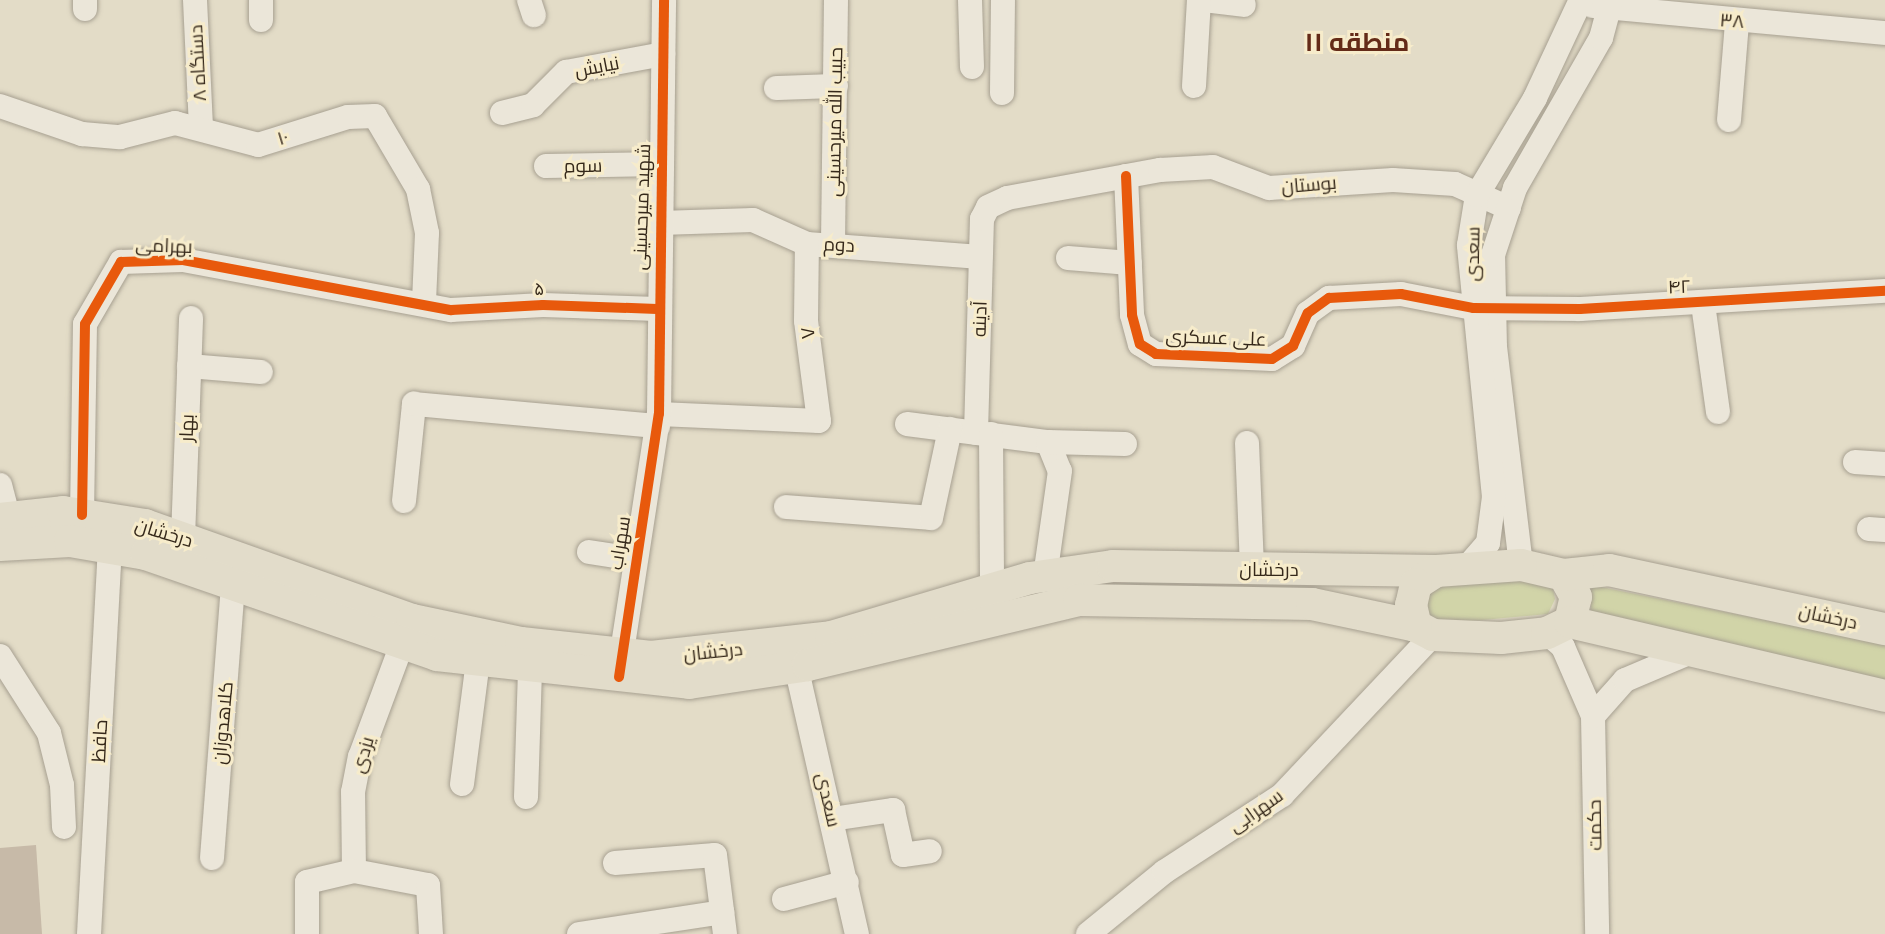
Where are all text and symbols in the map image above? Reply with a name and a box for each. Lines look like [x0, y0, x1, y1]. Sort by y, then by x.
street label: ۳۸ [1719, 9, 1745, 33]
street label: ۸ دستگاه [185, 24, 211, 102]
district label: منطقه ۱۱ [1305, 26, 1409, 58]
street label: حبیب الله میرحسینی [822, 47, 848, 197]
street label: نیایش [573, 52, 621, 82]
street label: ۱۰ [275, 126, 291, 150]
street label: شهید میرحسینی [628, 143, 656, 271]
street label: سوم [564, 154, 602, 178]
street label: بوستان [1280, 171, 1338, 199]
street label: سعدی [1461, 226, 1485, 282]
street label: دوم [823, 233, 855, 257]
street label: بهرامی [135, 234, 193, 258]
street label: ۴۲ [1667, 275, 1691, 299]
street label: ۵ [533, 277, 545, 301]
street label: آدینه [968, 301, 992, 337]
street label: علی عسکری [1165, 325, 1267, 351]
street label: ۷ [796, 326, 820, 340]
street label: بهار [175, 414, 199, 442]
street label: درخشان [132, 513, 196, 553]
street label: سهراب [605, 515, 635, 571]
street label: درخشان [1239, 559, 1299, 581]
street label: درخشان [1797, 600, 1859, 634]
street label: درخشان [682, 638, 744, 666]
street label: کلاهدوزان [208, 681, 238, 765]
street label: حافظ [87, 719, 113, 763]
street label: یزدی [347, 734, 379, 776]
street label: سعدی [811, 771, 845, 829]
street label: سهرابی [1225, 784, 1287, 838]
street label: حکمت [1583, 799, 1607, 851]

